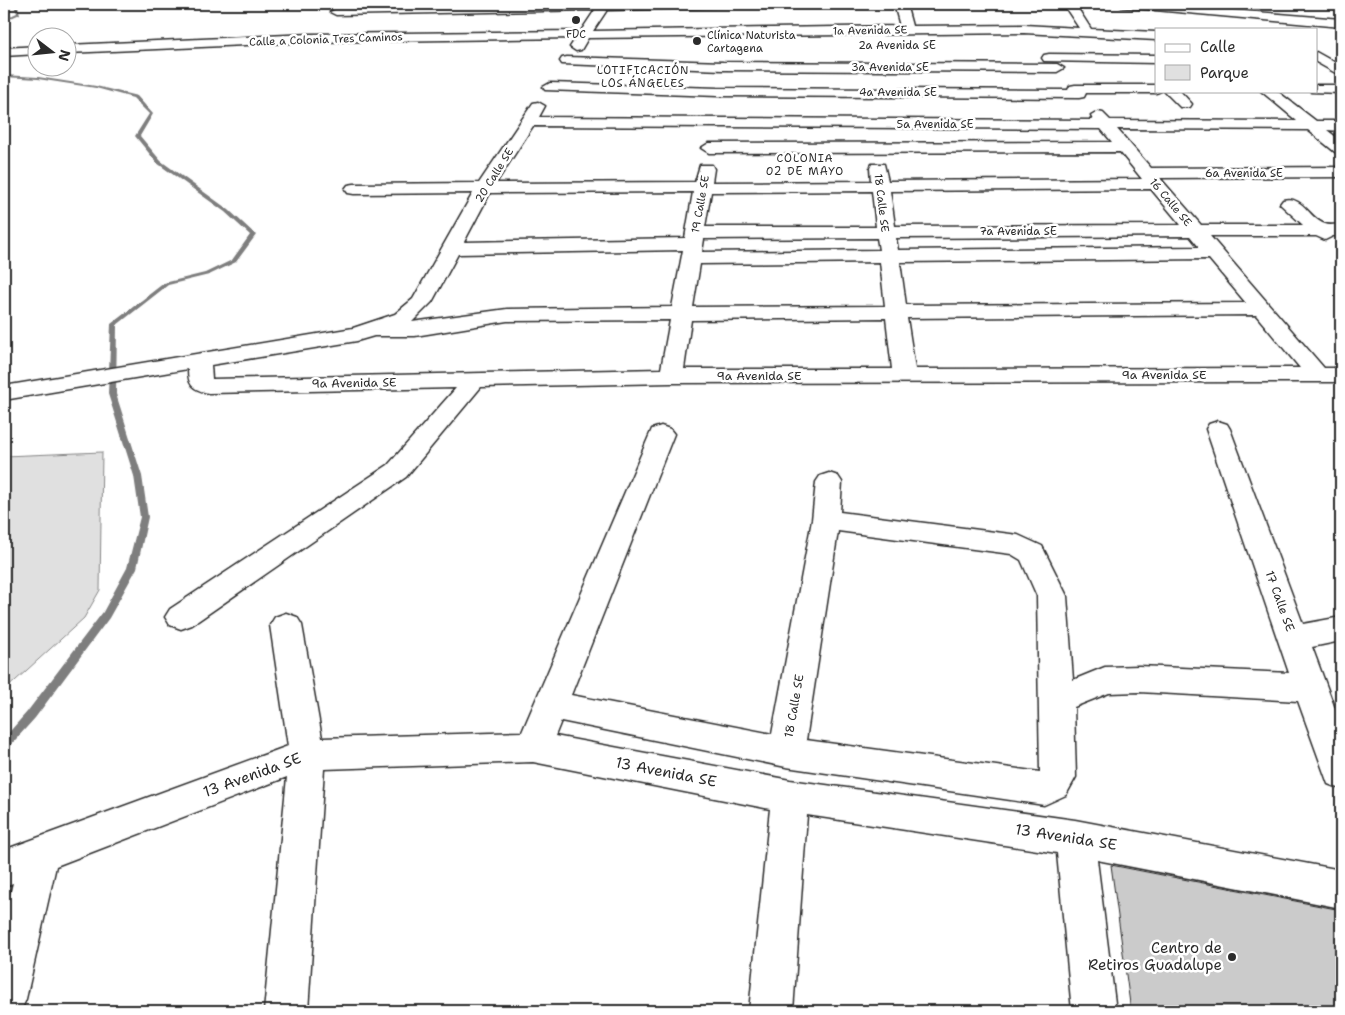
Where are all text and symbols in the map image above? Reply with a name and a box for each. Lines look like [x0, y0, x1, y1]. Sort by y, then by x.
marker: FDC [570, 14, 582, 26]
street label: 1a Avenida SE [833, 22, 908, 39]
place label: FDC [566, 27, 586, 42]
north arrow [28, 28, 78, 78]
place label: Clínica Naturista Cartagena [707, 28, 796, 56]
legend [1155, 28, 1318, 92]
street label: Calle a Colonia Tres Caminos [249, 29, 403, 50]
marker: Clínica Naturista Cartagena [691, 35, 703, 47]
text: Calle [1200, 37, 1236, 57]
street label: 2a Avenida SE [858, 38, 936, 53]
text: N [54, 48, 75, 63]
street label: 3a Avenida SE [851, 60, 929, 75]
district label: LOTIFICACIÓN LOS ÁNGELES [597, 62, 689, 91]
text: Parque [1200, 63, 1249, 83]
street label: 4a Avenida SE [859, 85, 937, 100]
street label: 5a Avenida SE [896, 117, 974, 132]
street label: 20 Calle SE [472, 145, 517, 205]
district label: COLONIA 02 DE MAYO [766, 151, 844, 179]
street label: 6a Avenida SE [1205, 166, 1283, 181]
street label: 18 Calle SE [870, 173, 893, 233]
street label: 19 Calle SE [688, 174, 713, 234]
street label: 16 Calle SE [1146, 175, 1195, 230]
street label: 7a Avenida SE [979, 224, 1057, 239]
street label: 9a Avenida SE [1122, 367, 1206, 383]
street label: 9a Avenida SE [717, 368, 801, 384]
street label: 9a Avenida SE [311, 374, 397, 392]
street label: 17 Calle SE [1262, 568, 1298, 634]
street label: 18 Calle SE [781, 673, 807, 739]
street label: 13 Avenida SE [200, 748, 304, 802]
street label: 13 Avenida SE [614, 752, 718, 792]
street label: 13 Avenida SE [1014, 819, 1118, 855]
place label: Centro de Retiros Guadalupe [1088, 938, 1222, 975]
marker: Centro de Retiros Guadalupe [1226, 951, 1238, 963]

